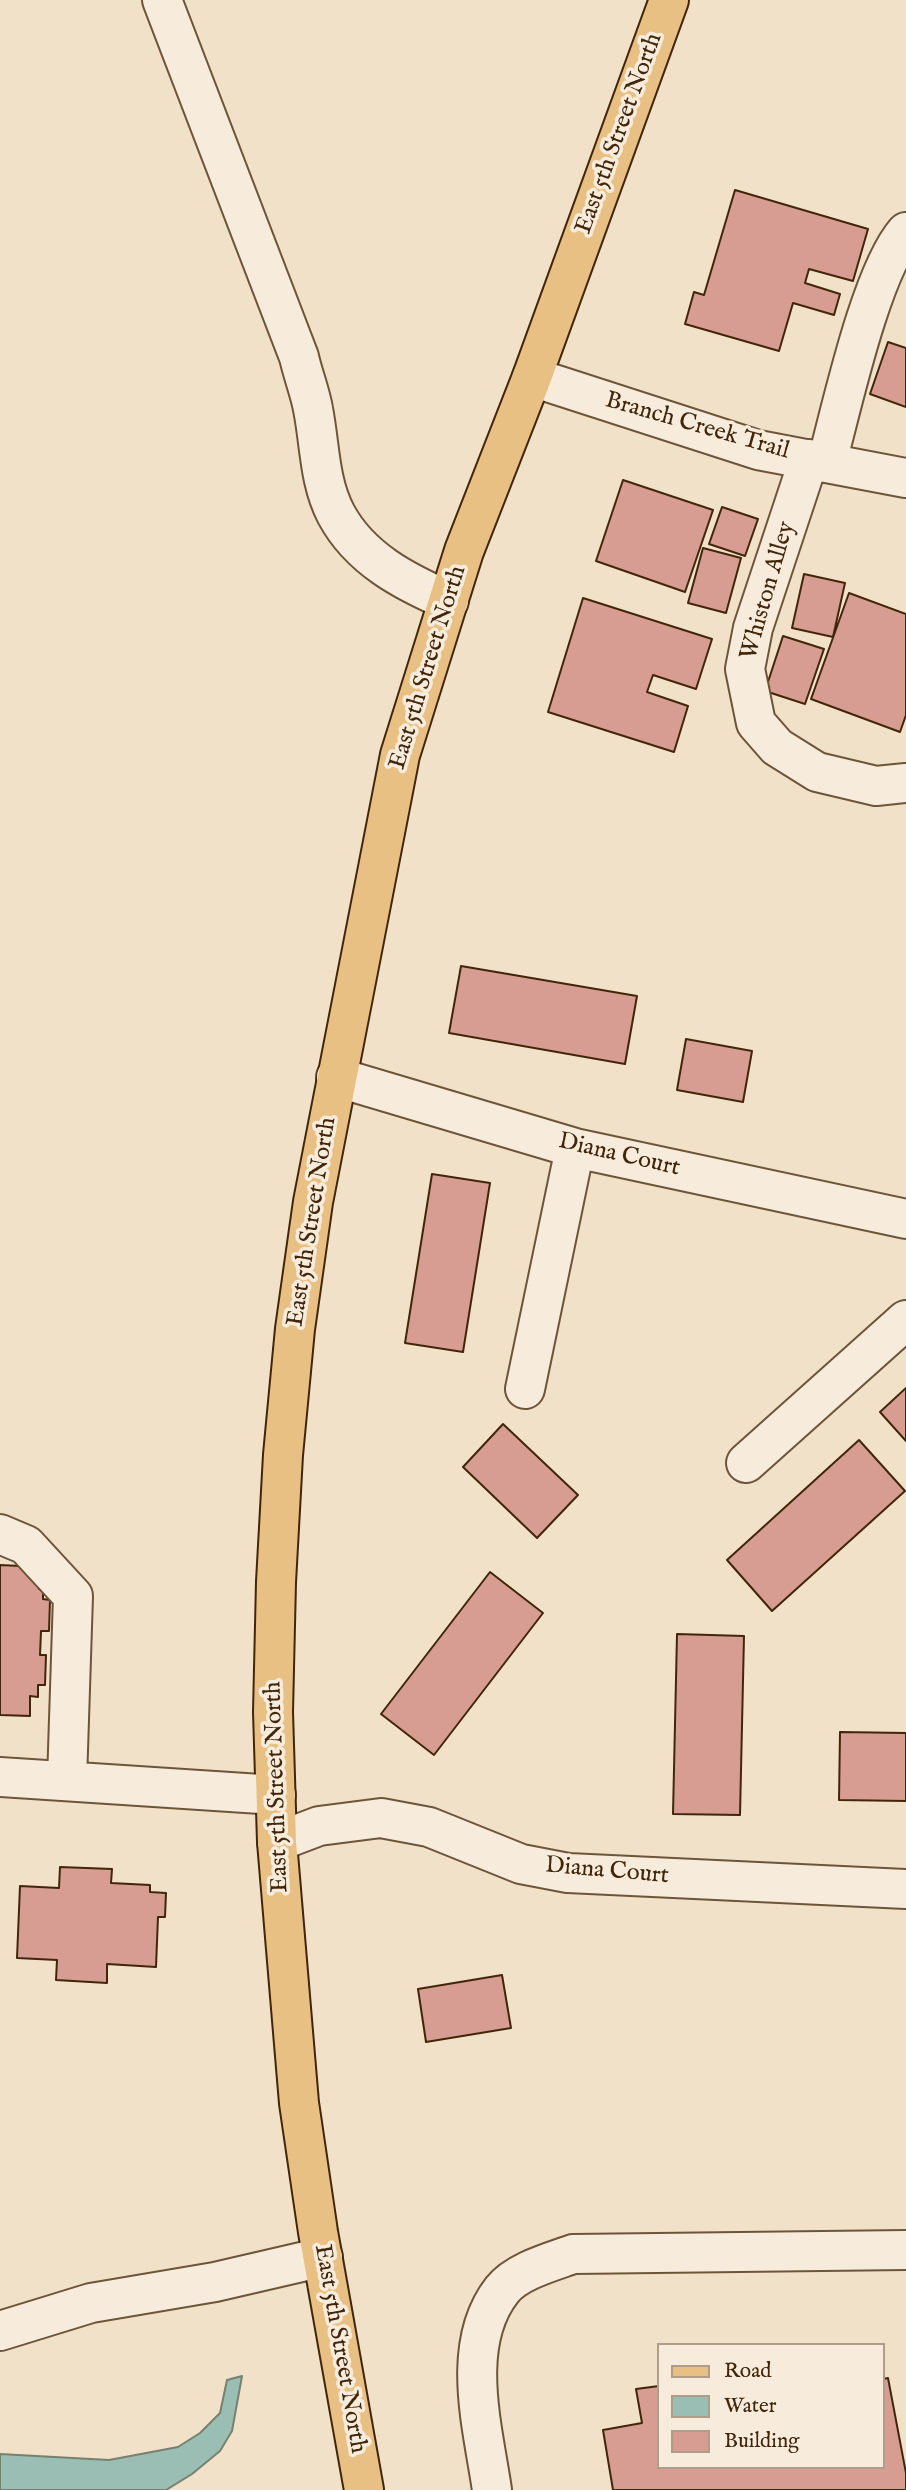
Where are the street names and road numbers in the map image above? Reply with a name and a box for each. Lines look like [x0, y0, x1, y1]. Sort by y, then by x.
street label: East 5th Street North [570, 30, 670, 238]
street label: Branch Creek Trail [602, 387, 792, 467]
street label: Whiston Alley [735, 518, 803, 664]
street label: East 5th Street North [384, 563, 474, 773]
street label: East 5th Street North [282, 1115, 344, 1329]
street label: Diana Court [555, 1128, 683, 1184]
street label: East 5th Street North [260, 1681, 296, 1893]
street label: Diana Court [544, 1852, 670, 1892]
street label: East 5th Street North [306, 2242, 372, 2456]

